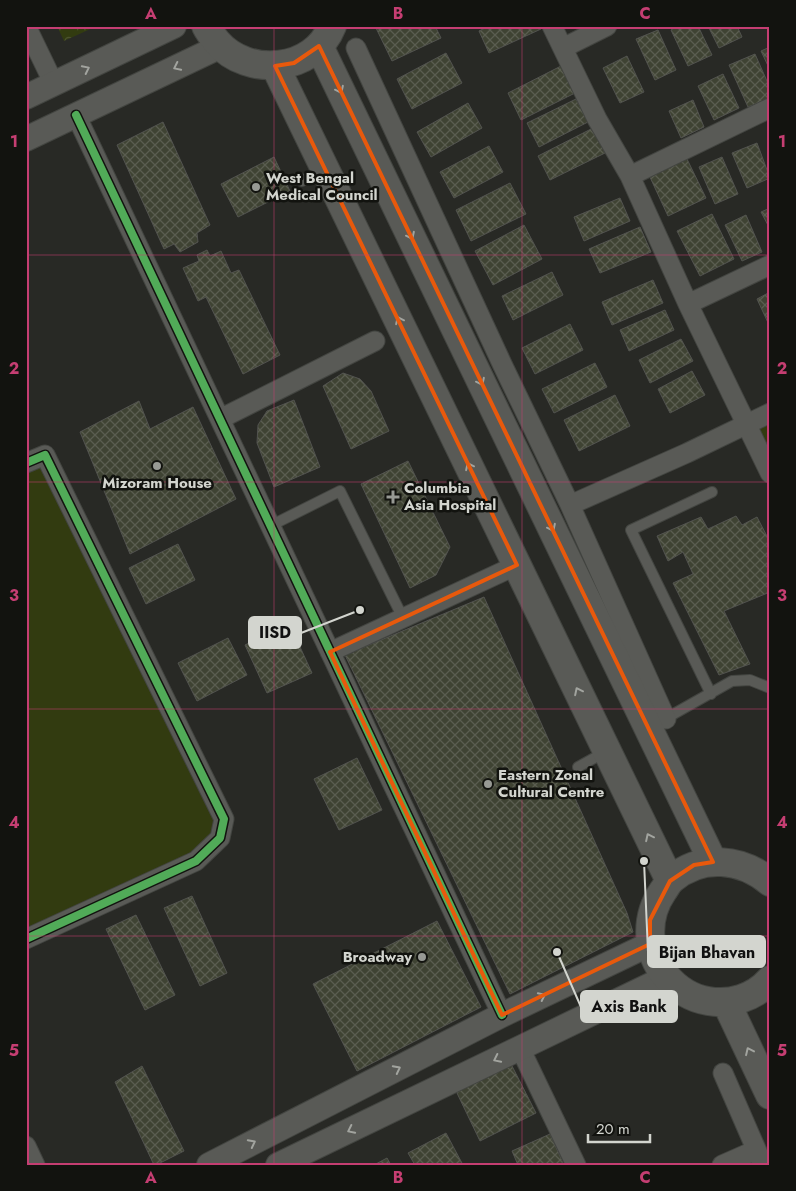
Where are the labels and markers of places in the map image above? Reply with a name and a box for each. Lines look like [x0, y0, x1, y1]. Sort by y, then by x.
place label: West Bengal Medical Council [266, 167, 378, 206]
marker: West Bengal Medical Council [250, 181, 262, 193]
marker: Mizoram House [151, 460, 163, 472]
place label: Mizoram House [102, 472, 212, 494]
place label: Columbia Asia Hospital [403, 477, 496, 516]
marker: Columbia Asia Hospital [386, 490, 400, 504]
callout: IISD [249, 617, 301, 648]
place label: Eastern Zonal Cultural Centre [498, 764, 605, 803]
marker: Eastern Zonal Cultural Centre [482, 778, 494, 790]
callout: Bijan Bhavan [648, 936, 765, 967]
place label: Broadway [343, 946, 412, 968]
marker: Broadway [416, 951, 428, 963]
callout: Axis Bank [581, 991, 677, 1022]

